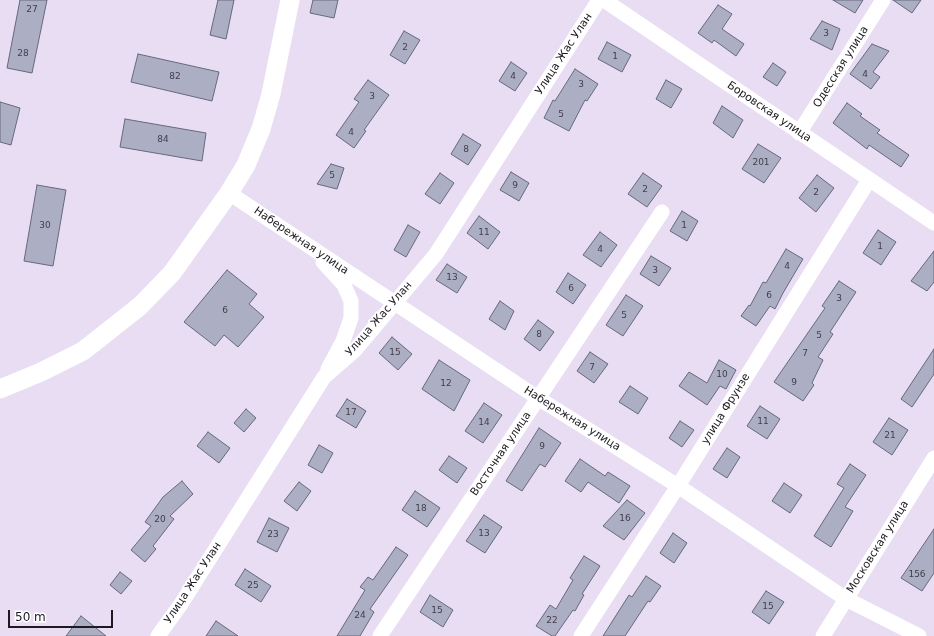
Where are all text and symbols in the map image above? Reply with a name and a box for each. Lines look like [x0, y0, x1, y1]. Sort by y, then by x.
house number: 27 [26, 5, 38, 15]
street label: Улица Жас Улан [533, 11, 595, 97]
street label: Одесская улица [811, 24, 871, 110]
house number: 3 [823, 29, 829, 39]
house number: 2 [402, 43, 408, 53]
house number: 28 [17, 49, 29, 59]
house number: 1 [612, 52, 618, 62]
house number: 4 [862, 70, 868, 80]
house number: 82 [169, 72, 181, 82]
house number: 4 [510, 72, 516, 82]
street label: Боровская улица [724, 79, 814, 145]
house number: 3 [578, 80, 584, 90]
house number: 3 [369, 92, 375, 102]
house number: 5 [558, 110, 564, 120]
house number: 4 [348, 128, 354, 138]
house number: 84 [157, 135, 169, 145]
house number: 8 [463, 145, 469, 155]
house number: 201 [752, 158, 770, 168]
house number: 5 [329, 171, 335, 181]
house number: 9 [512, 181, 518, 191]
house number: 2 [642, 185, 648, 195]
house number: 2 [813, 188, 819, 198]
street label: Набережная улица [251, 204, 351, 278]
house number: 30 [39, 221, 51, 231]
house number: 1 [681, 221, 687, 231]
house number: 11 [478, 228, 490, 238]
house number: 1 [877, 242, 883, 252]
house number: 4 [597, 245, 603, 255]
house number: 4 [784, 262, 790, 272]
house number: 3 [652, 266, 658, 276]
house number: 13 [446, 273, 458, 283]
street label: Улица Жас Улан [343, 279, 415, 359]
house number: 6 [568, 284, 574, 294]
house number: 6 [766, 291, 772, 301]
house number: 3 [836, 294, 842, 304]
house number: 6 [222, 306, 228, 316]
house number: 5 [621, 311, 627, 321]
house number: 8 [536, 330, 542, 340]
house number: 5 [816, 331, 822, 341]
house number: 15 [389, 348, 401, 358]
house number: 7 [802, 349, 808, 359]
house number: 7 [589, 363, 595, 373]
house number: 10 [716, 370, 728, 380]
street label: улица Фрунзе [699, 371, 753, 447]
house number: 9 [791, 378, 797, 388]
house number: 12 [440, 379, 452, 389]
street label: Набережная улица [521, 384, 623, 454]
house number: 17 [345, 408, 357, 418]
street label: Восточная улица [468, 409, 534, 499]
house number: 11 [757, 417, 769, 427]
house number: 14 [478, 418, 490, 428]
house number: 21 [884, 431, 896, 441]
house number: 9 [539, 442, 545, 452]
street label: Московская улица [844, 498, 912, 596]
house number: 18 [415, 504, 427, 514]
house number: 16 [619, 514, 631, 524]
house number: 20 [154, 515, 166, 525]
house number: 13 [478, 529, 490, 539]
house number: 23 [267, 530, 279, 540]
street label: Улица Жас Улан [162, 540, 224, 626]
house number: 156 [908, 570, 926, 580]
house number: 25 [247, 581, 259, 591]
scale bar [10, 602, 115, 628]
house number: 15 [762, 602, 774, 612]
house number: 15 [431, 606, 443, 616]
text: 50 m [15, 610, 46, 624]
house number: 24 [354, 611, 366, 621]
house number: 22 [546, 616, 558, 626]

